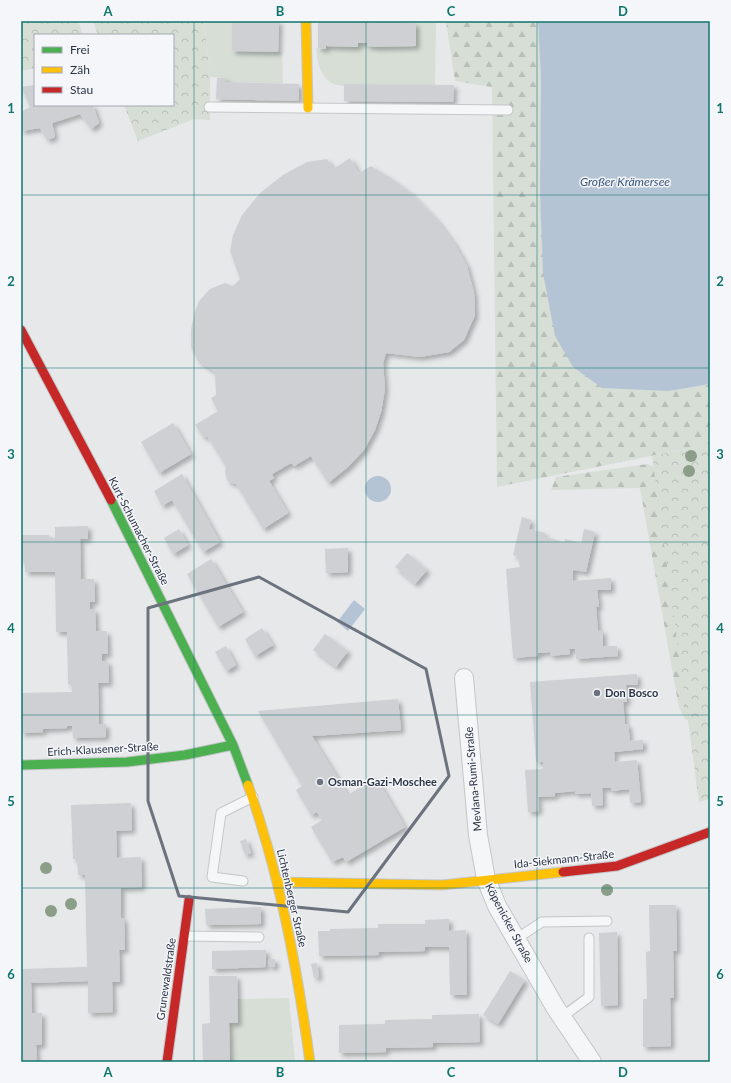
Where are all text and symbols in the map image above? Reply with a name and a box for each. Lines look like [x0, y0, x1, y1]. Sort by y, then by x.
text: A [102, 3, 113, 19]
text: B [276, 3, 285, 19]
text: C [447, 3, 456, 19]
text: D [618, 3, 628, 19]
legend [34, 34, 174, 106]
text: Frei [70, 42, 90, 57]
text: Zäh [70, 62, 90, 77]
text: Stau [70, 82, 93, 97]
text: 1 [7, 100, 15, 116]
text: 1 [716, 100, 724, 116]
water label: Großer Krämersee [580, 174, 670, 189]
text: 2 [7, 273, 15, 289]
text: 2 [716, 273, 724, 289]
text: 3 [7, 446, 15, 462]
text: 3 [716, 446, 724, 462]
street label: Kurt-Schumacher-Straße [107, 475, 172, 587]
text: 4 [7, 620, 15, 636]
text: 4 [716, 620, 724, 636]
place label: Don Bosco [605, 686, 658, 699]
marker: Don Bosco [592, 688, 602, 698]
street label: Mevlana-Rumi-Straße [461, 726, 484, 832]
street label: Erich-Klausener-Straße [47, 739, 159, 758]
place label: Osman-Gazi-Moschee [328, 775, 437, 788]
marker: Osman-Gazi-Moschee [315, 777, 325, 787]
text: 5 [7, 793, 15, 809]
text: 5 [716, 793, 724, 809]
street label: Lichtenberger Straße [275, 847, 310, 949]
street label: Ida-Siekmann-Straße [513, 847, 615, 870]
street label: Köpenicker Straße [483, 881, 536, 965]
street label: Grunewaldstraße [153, 937, 178, 1021]
text: 6 [7, 966, 15, 982]
text: 6 [716, 966, 724, 982]
text: A [102, 1064, 113, 1080]
text: B [276, 1064, 285, 1080]
text: C [447, 1064, 456, 1080]
text: D [618, 1064, 628, 1080]

